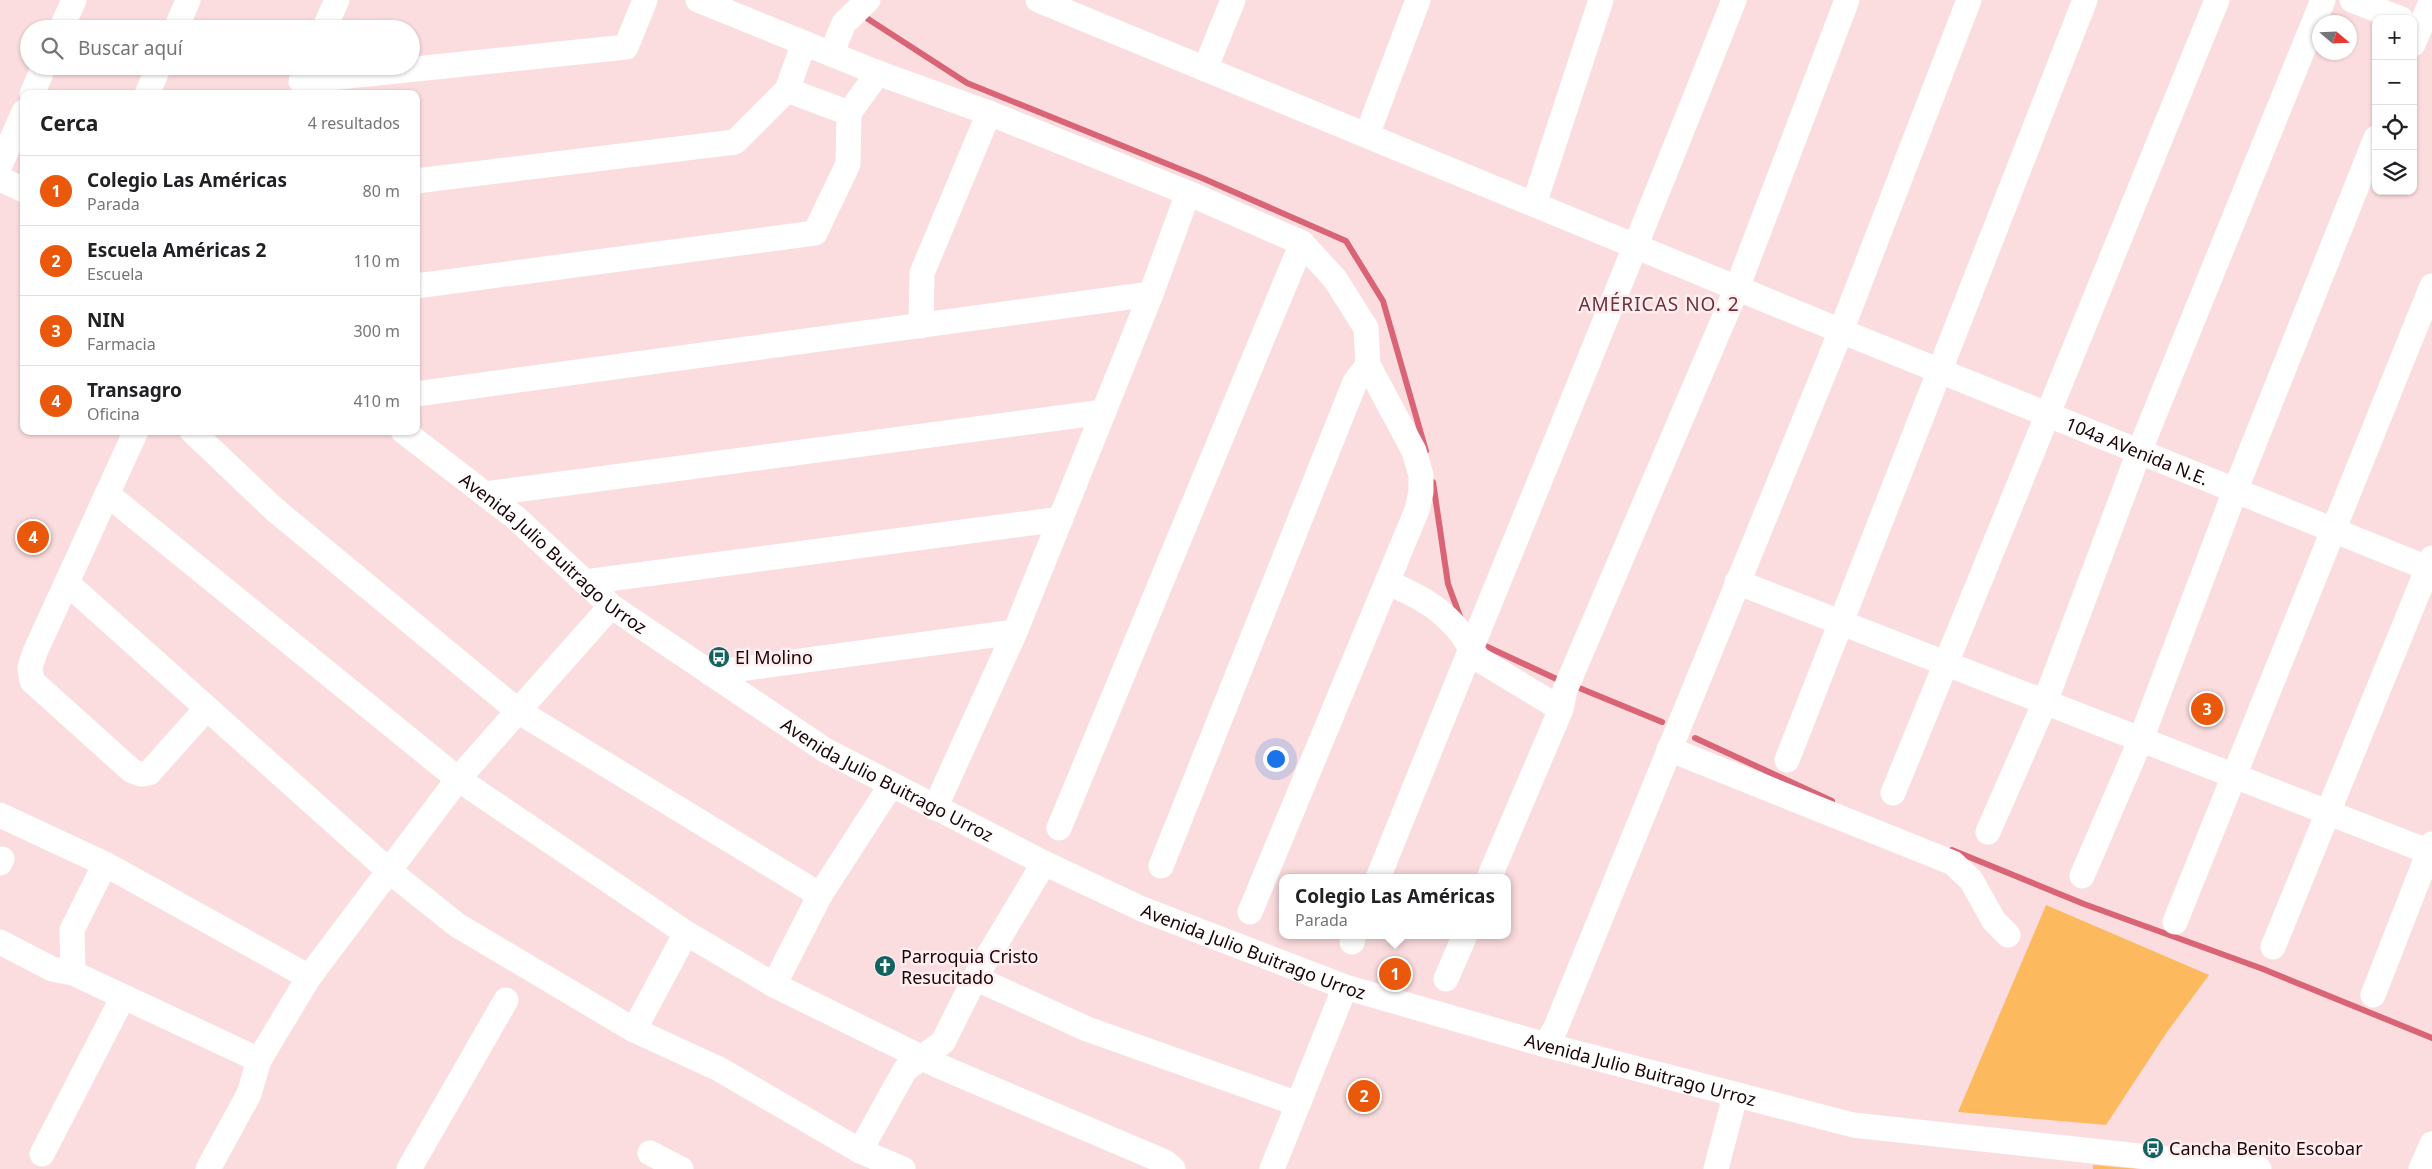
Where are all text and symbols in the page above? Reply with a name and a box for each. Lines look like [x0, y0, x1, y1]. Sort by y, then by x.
north arrow [2312, 15, 2357, 60]
map controls [2372, 15, 2417, 195]
button: + [2372, 15, 2417, 60]
search box [20, 20, 420, 75]
icon: search [38, 34, 66, 62]
text: Buscar aquí [78, 35, 183, 61]
button: − [2372, 60, 2417, 105]
button: locate [2372, 105, 2417, 150]
text: Cerca [40, 109, 98, 137]
text: 4 resultados [308, 112, 400, 134]
button: layers [2372, 150, 2417, 195]
text: Colegio Las Américas [87, 167, 287, 193]
text: 1 [51, 180, 61, 202]
text: 80 m [363, 180, 400, 202]
text: Parada [87, 193, 140, 215]
text: Escuela Américas 2 [87, 237, 266, 263]
text: 2 [51, 250, 61, 272]
text: 110 m [353, 250, 400, 272]
text: Escuela [87, 263, 143, 285]
district label: AMÉRICAS NO. 2 [1578, 291, 1740, 317]
text: NIN [87, 307, 125, 333]
text: 3 [51, 320, 61, 342]
text: 300 m [353, 320, 400, 342]
text: Farmacia [87, 333, 156, 355]
text: Transagro [87, 377, 182, 403]
text: 4 [51, 390, 61, 412]
text: 410 m [353, 390, 400, 412]
text: Oficina [87, 403, 140, 425]
street label: 104a AVenida N.E. [2062, 411, 2212, 490]
street label: Avenida Julio Buitrago Urroz [455, 467, 652, 639]
pin: 4 [17, 518, 49, 556]
bus stop icon: El Molino [707, 645, 731, 669]
place label: El Molino [735, 645, 813, 669]
pin: 3 [2191, 690, 2223, 728]
street label: Avenida Julio Buitrago Urroz [777, 712, 998, 847]
your location [1263, 746, 1289, 772]
popup [1279, 874, 1511, 939]
text: Colegio Las Américas [1295, 883, 1495, 909]
street label: Avenida Julio Buitrago Urroz [1138, 898, 1368, 1004]
text: Parada [1295, 909, 1348, 931]
place label: Parroquia Cristo Resucitado [901, 944, 1038, 989]
church icon: Parroquia Cristo Resucitado [873, 954, 897, 978]
pin: 1 [1379, 955, 1411, 993]
street label: Avenida Julio Buitrago Urroz [1522, 1028, 1759, 1111]
pin: 2 [1348, 1077, 1380, 1115]
bus stop icon: Cancha Benito Escobar [2141, 1136, 2165, 1160]
place label: Cancha Benito Escobar [2169, 1136, 2363, 1160]

